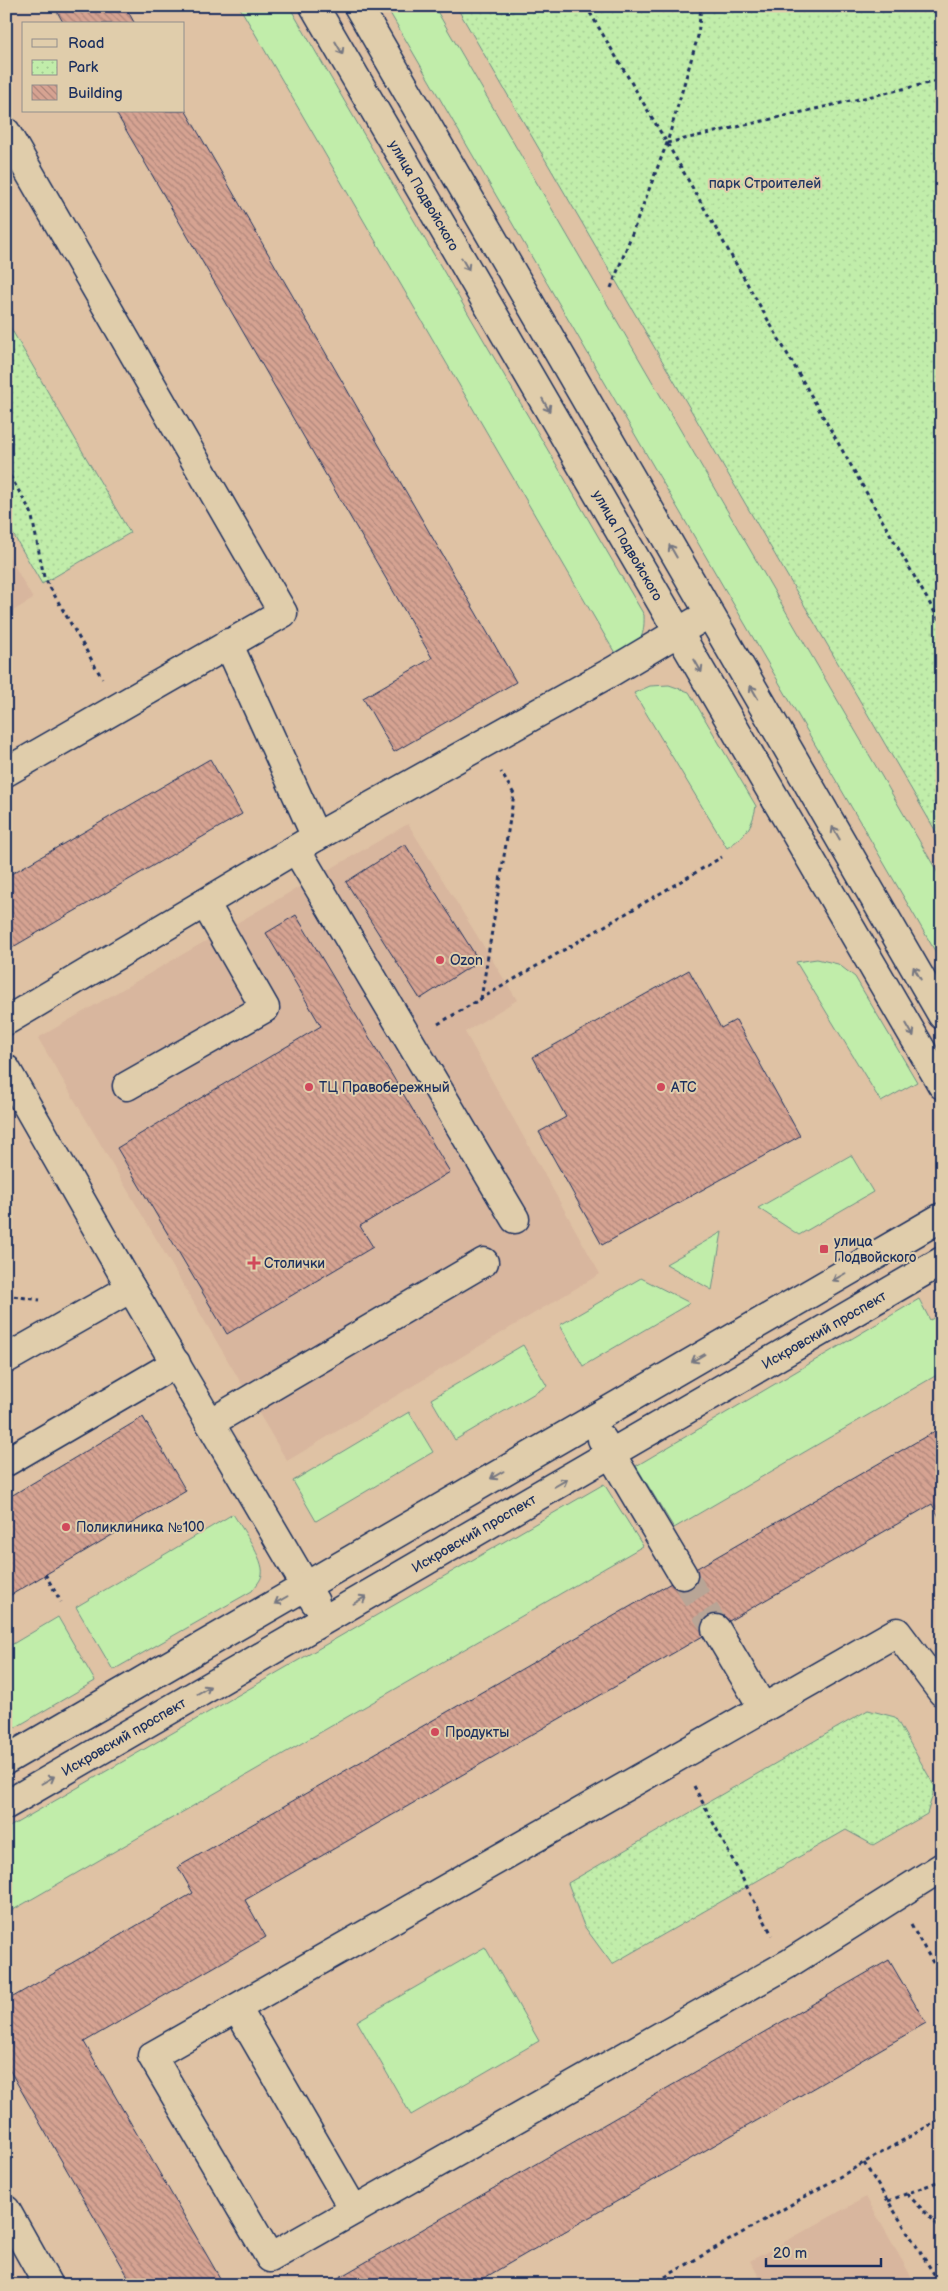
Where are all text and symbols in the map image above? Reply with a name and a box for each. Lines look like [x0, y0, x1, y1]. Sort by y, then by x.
legend [22, 22, 185, 112]
text: Road [68, 34, 104, 53]
one-way arrow [334, 41, 344, 55]
text: Park [68, 58, 99, 77]
text: Building [68, 84, 123, 103]
street label: улица Подвойского [385, 137, 463, 254]
park label: парк Строителей [709, 175, 821, 192]
one-way arrow [460, 257, 470, 271]
one-way arrow [542, 397, 552, 411]
street label: улица Подвойского [589, 487, 666, 604]
one-way arrow [668, 544, 678, 559]
one-way arrow [694, 659, 704, 673]
one-way arrow [749, 685, 759, 700]
one-way arrow [831, 825, 841, 840]
place label: Ozon [450, 952, 483, 969]
marker: Ozon [434, 954, 446, 966]
one-way arrow [912, 967, 922, 981]
one-way arrow [905, 1022, 915, 1036]
place label: ТЦ Правобережный [319, 1079, 450, 1096]
place label: АТС [670, 1079, 697, 1096]
marker: ТЦ Правобережный [303, 1081, 315, 1093]
marker: АТС [655, 1081, 667, 1093]
place label: улица Подвойского [834, 1233, 916, 1266]
marker: улица Подвойского [818, 1243, 830, 1255]
place label: Столички [264, 1255, 325, 1272]
marker: Столички [248, 1257, 260, 1269]
one-way arrow [832, 1272, 847, 1282]
street label: Искровский проспект [759, 1287, 890, 1373]
one-way arrow [692, 1354, 706, 1364]
one-way arrow [490, 1470, 505, 1480]
one-way arrow [553, 1477, 567, 1487]
street label: Искровский проспект [409, 1490, 540, 1576]
place label: Поликлиника №100 [76, 1519, 205, 1536]
marker: Поликлиника №100 [60, 1521, 72, 1533]
one-way arrow [352, 1594, 366, 1604]
one-way arrow [275, 1596, 289, 1606]
one-way arrow [196, 1685, 211, 1694]
street label: Искровский проспект [58, 1694, 190, 1780]
place label: Продукты [445, 1724, 509, 1741]
marker: Продукты [429, 1726, 441, 1738]
one-way arrow [41, 1775, 55, 1785]
scale bar [766, 2236, 880, 2268]
text: 20 m [773, 2244, 807, 2263]

